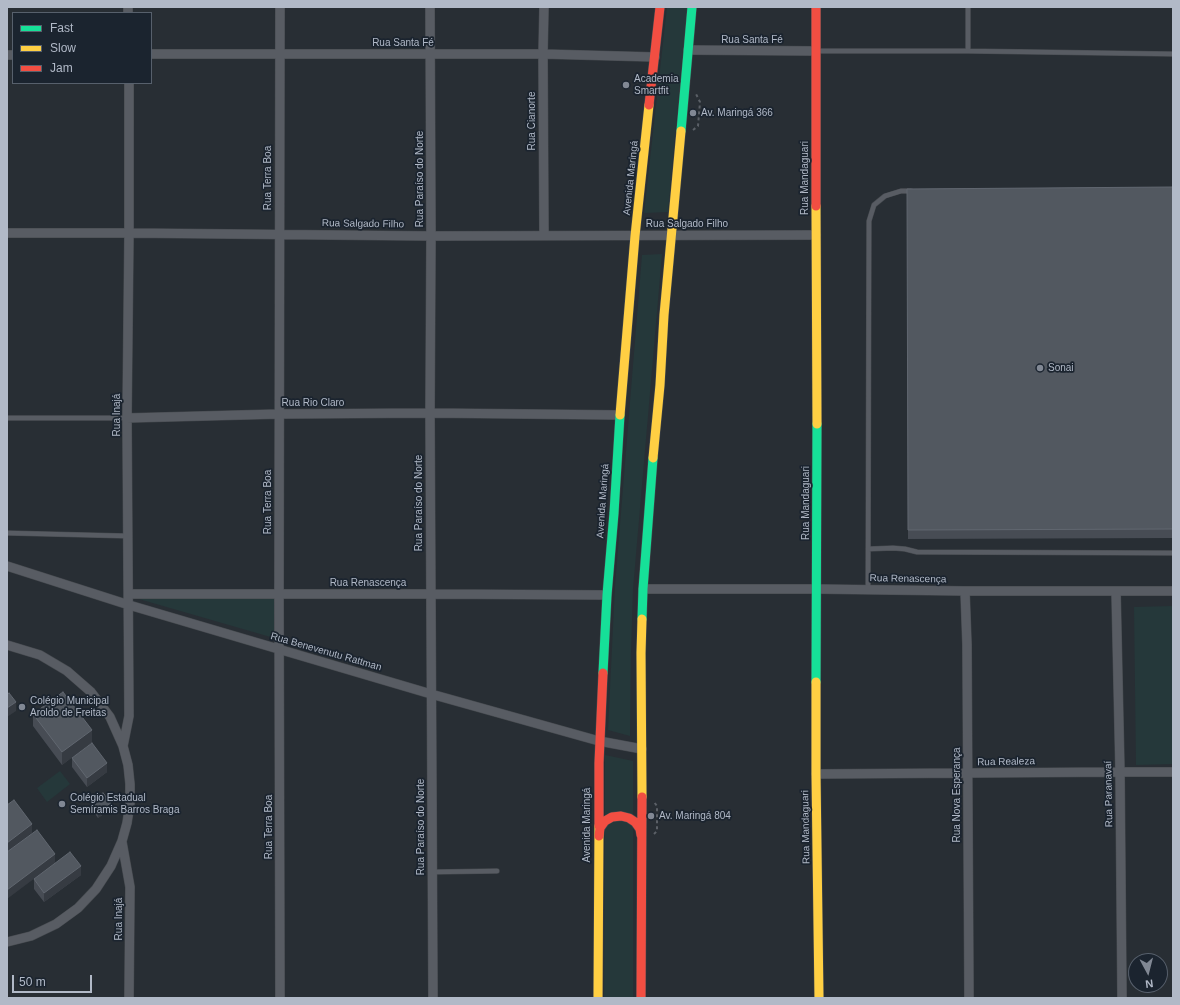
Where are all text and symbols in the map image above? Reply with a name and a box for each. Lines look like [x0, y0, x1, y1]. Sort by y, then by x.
legend [12, 12, 152, 84]
text: Fast [50, 21, 73, 35]
street label: Rua Santa Fé [721, 34, 783, 46]
street label: Rua Santa Fé [372, 37, 434, 49]
text: Slow [50, 41, 76, 55]
text: Jam [50, 61, 73, 75]
place label: Academia Smartfit [634, 73, 678, 96]
marker: Academia Smartfit [621, 80, 631, 90]
street label: Rua Cianorte [526, 92, 538, 150]
place label: Av. Maringá 366 [701, 107, 773, 119]
marker: Av. Maringá 366 [688, 108, 698, 118]
street label: Rua Paraíso do Norte [414, 131, 426, 227]
street label: Avenida Maringá [621, 140, 641, 216]
street label: Rua Mandaguari [799, 141, 811, 215]
street label: Rua Terra Boa [262, 146, 274, 210]
street label: Rua Salgado Filho [322, 217, 404, 231]
street label: Rua Salgado Filho [646, 218, 728, 230]
place label: Sonai [1048, 362, 1074, 374]
marker: Sonai [1035, 363, 1045, 373]
street label: Rua Inajá [111, 394, 123, 436]
street label: Rua Rio Claro [282, 397, 344, 409]
street label: Rua Paraíso do Norte [413, 455, 425, 551]
street label: Avenida Maringá [594, 463, 612, 539]
street label: Rua Mandaguari [800, 466, 812, 540]
street label: Rua Terra Boa [262, 470, 274, 534]
street label: Rua Renascença [870, 572, 946, 586]
street label: Rua Renascença [330, 577, 406, 589]
street label: Rua Benevenutu Rattman [269, 630, 383, 674]
place label: Colégio Municipal Aroldo de Freitas [30, 695, 109, 718]
marker: Colégio Municipal Aroldo de Freitas [17, 702, 27, 712]
street label: Rua Nova Esperança [951, 747, 963, 843]
street label: Rua Realeza [977, 755, 1035, 769]
street label: Rua Paranavaí [1102, 761, 1116, 827]
street label: Rua Paraíso do Norte [415, 779, 427, 875]
street label: Avenida Maringá [581, 788, 593, 862]
street label: Rua Mandaguari [799, 790, 813, 864]
place label: Colégio Estadual Semíramis Barros Braga [70, 792, 179, 816]
street label: Rua Terra Boa [263, 795, 275, 859]
marker: Colégio Estadual Semíramis Barros Braga [57, 799, 67, 809]
place label: Av. Maringá 804 [659, 810, 731, 822]
marker: Av. Maringá 804 [646, 811, 656, 821]
street label: Rua Inajá [113, 898, 125, 940]
north arrow [1128, 953, 1168, 993]
scale bar [14, 967, 94, 993]
text: 50 m [19, 975, 46, 989]
text: N [1145, 977, 1154, 990]

